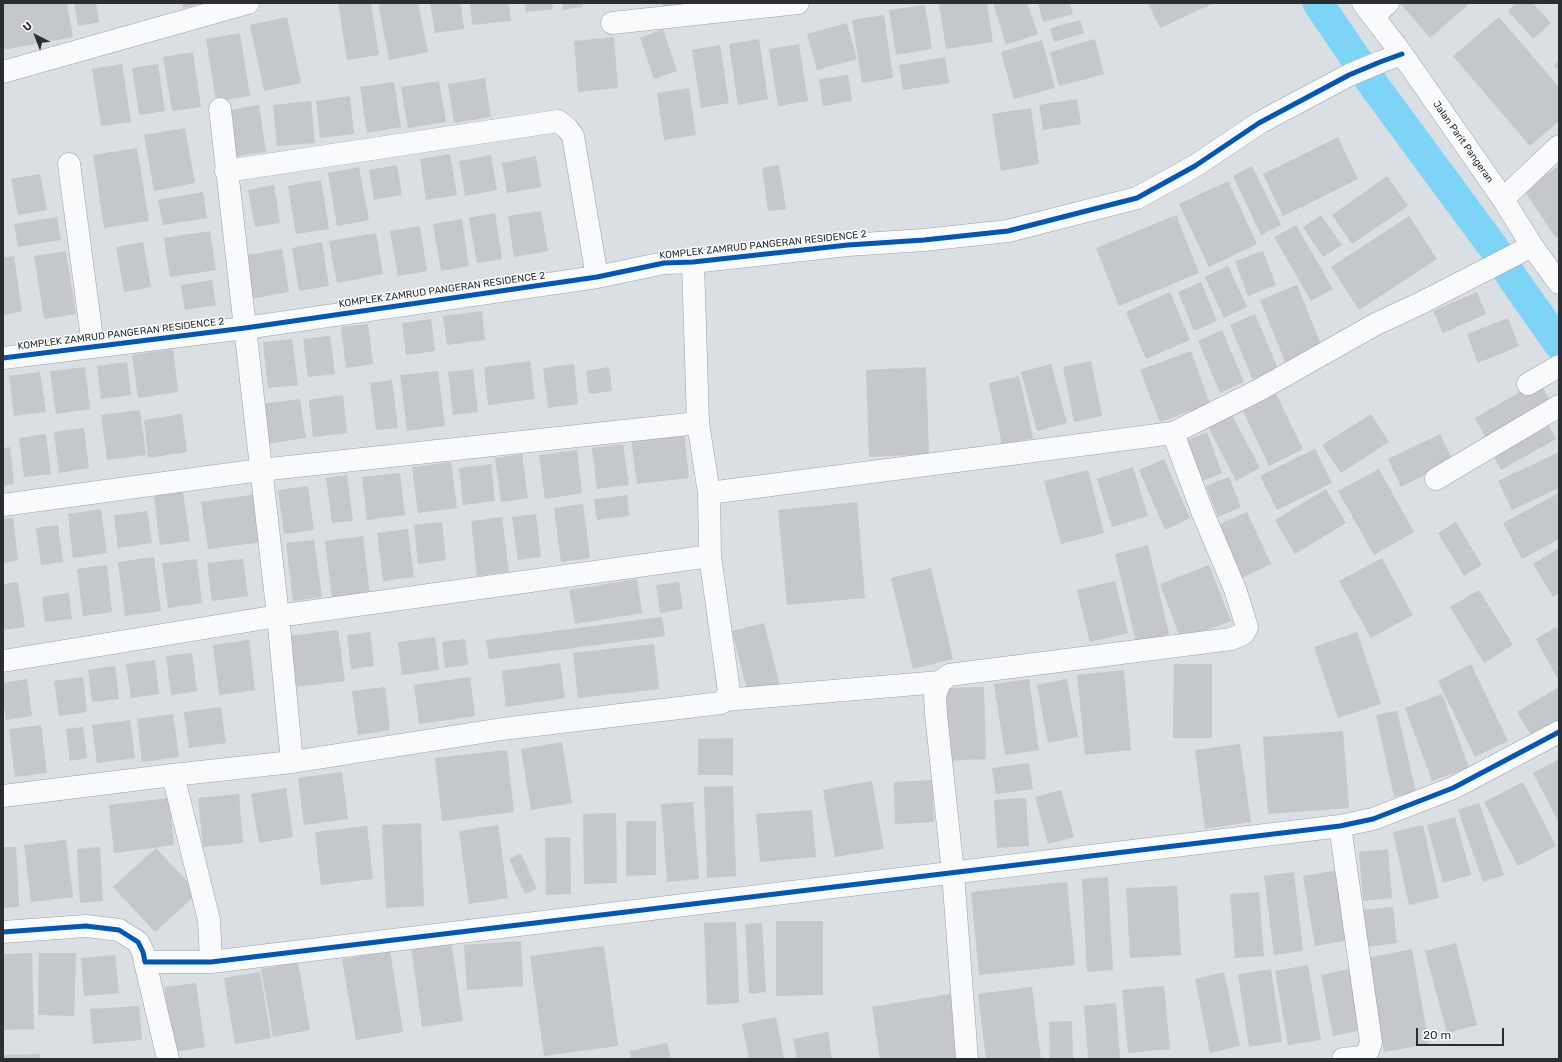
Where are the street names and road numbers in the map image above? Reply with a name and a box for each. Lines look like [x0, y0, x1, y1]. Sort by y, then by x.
street label: Jalan Parit Pangeran [1430, 99, 1496, 185]
street label: KOMPLEK ZAMRUD PANGERAN RESIDENCE 2 [659, 228, 867, 262]
street label: KOMPLEK ZAMRUD PANGERAN RESIDENCE 2 [338, 270, 546, 310]
street label: KOMPLEK ZAMRUD PANGERAN RESIDENCE 2 [17, 315, 225, 353]

